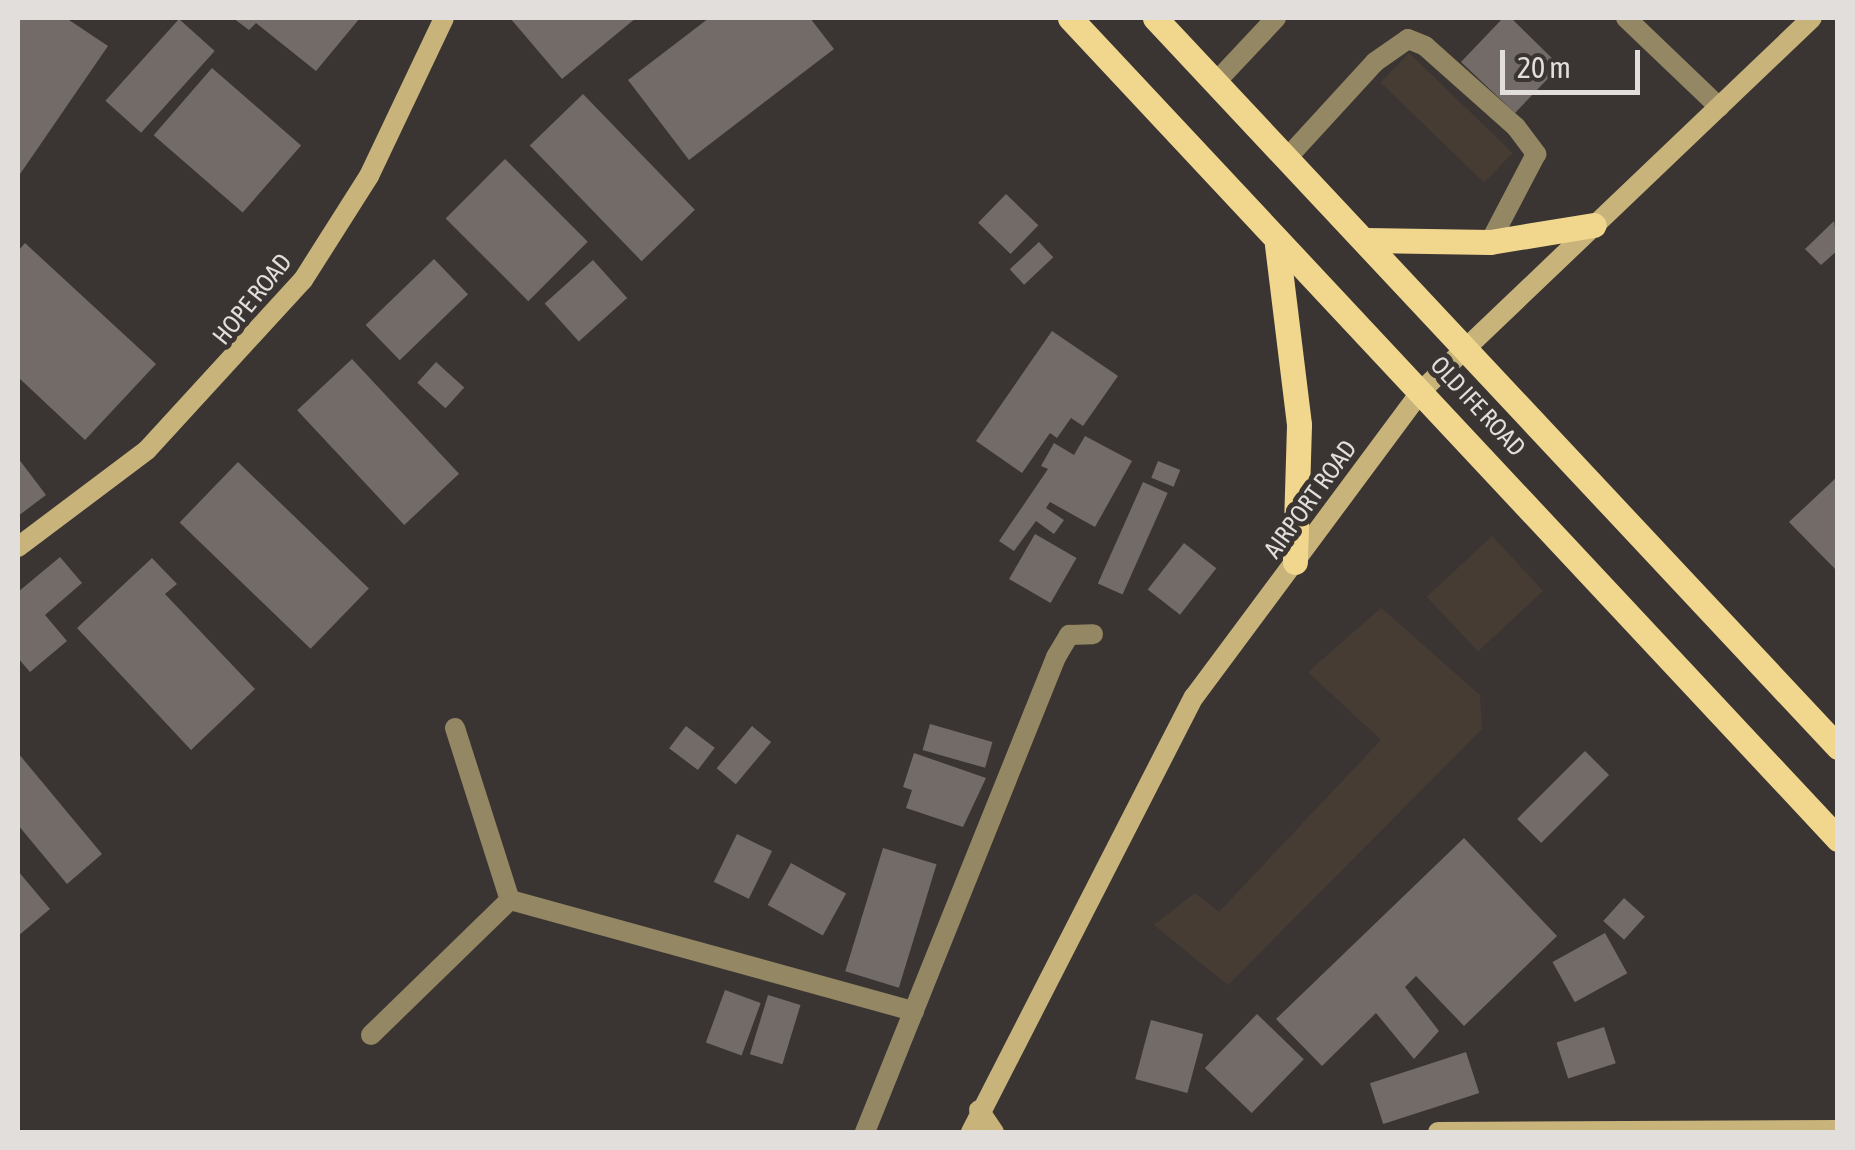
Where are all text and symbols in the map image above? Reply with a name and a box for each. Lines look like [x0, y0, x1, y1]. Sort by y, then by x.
scale bar [1505, 30, 1645, 92]
text: 20 m [1517, 50, 1571, 84]
street label: HOPE ROAD [206, 247, 298, 351]
street label: OLD IFE ROAD [1424, 350, 1532, 462]
street label: AIRPORT ROAD [1257, 434, 1363, 564]

